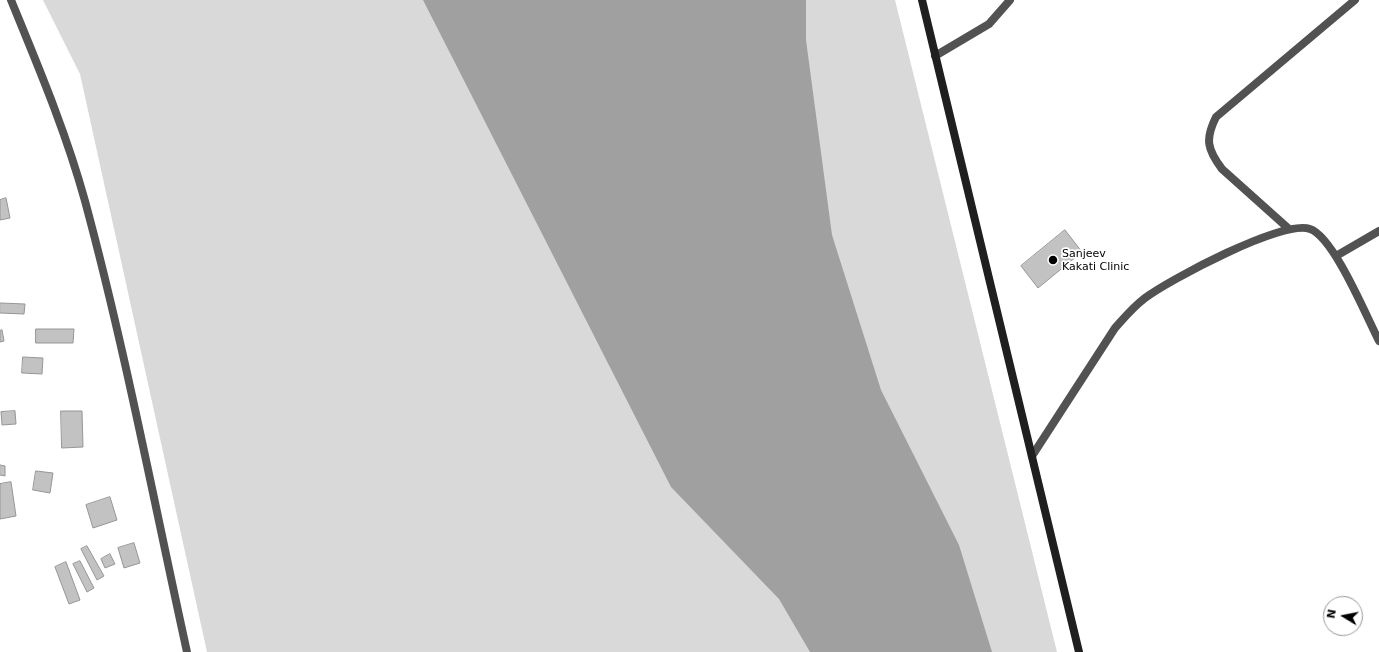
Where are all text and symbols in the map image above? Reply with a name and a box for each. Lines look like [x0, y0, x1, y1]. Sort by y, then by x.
place label: Sanjeev Kakati Clinic [1062, 247, 1129, 273]
marker: Sanjeev Kakati Clinic [1047, 254, 1059, 266]
north arrow [1323, 596, 1363, 636]
text: N [1324, 608, 1339, 620]

